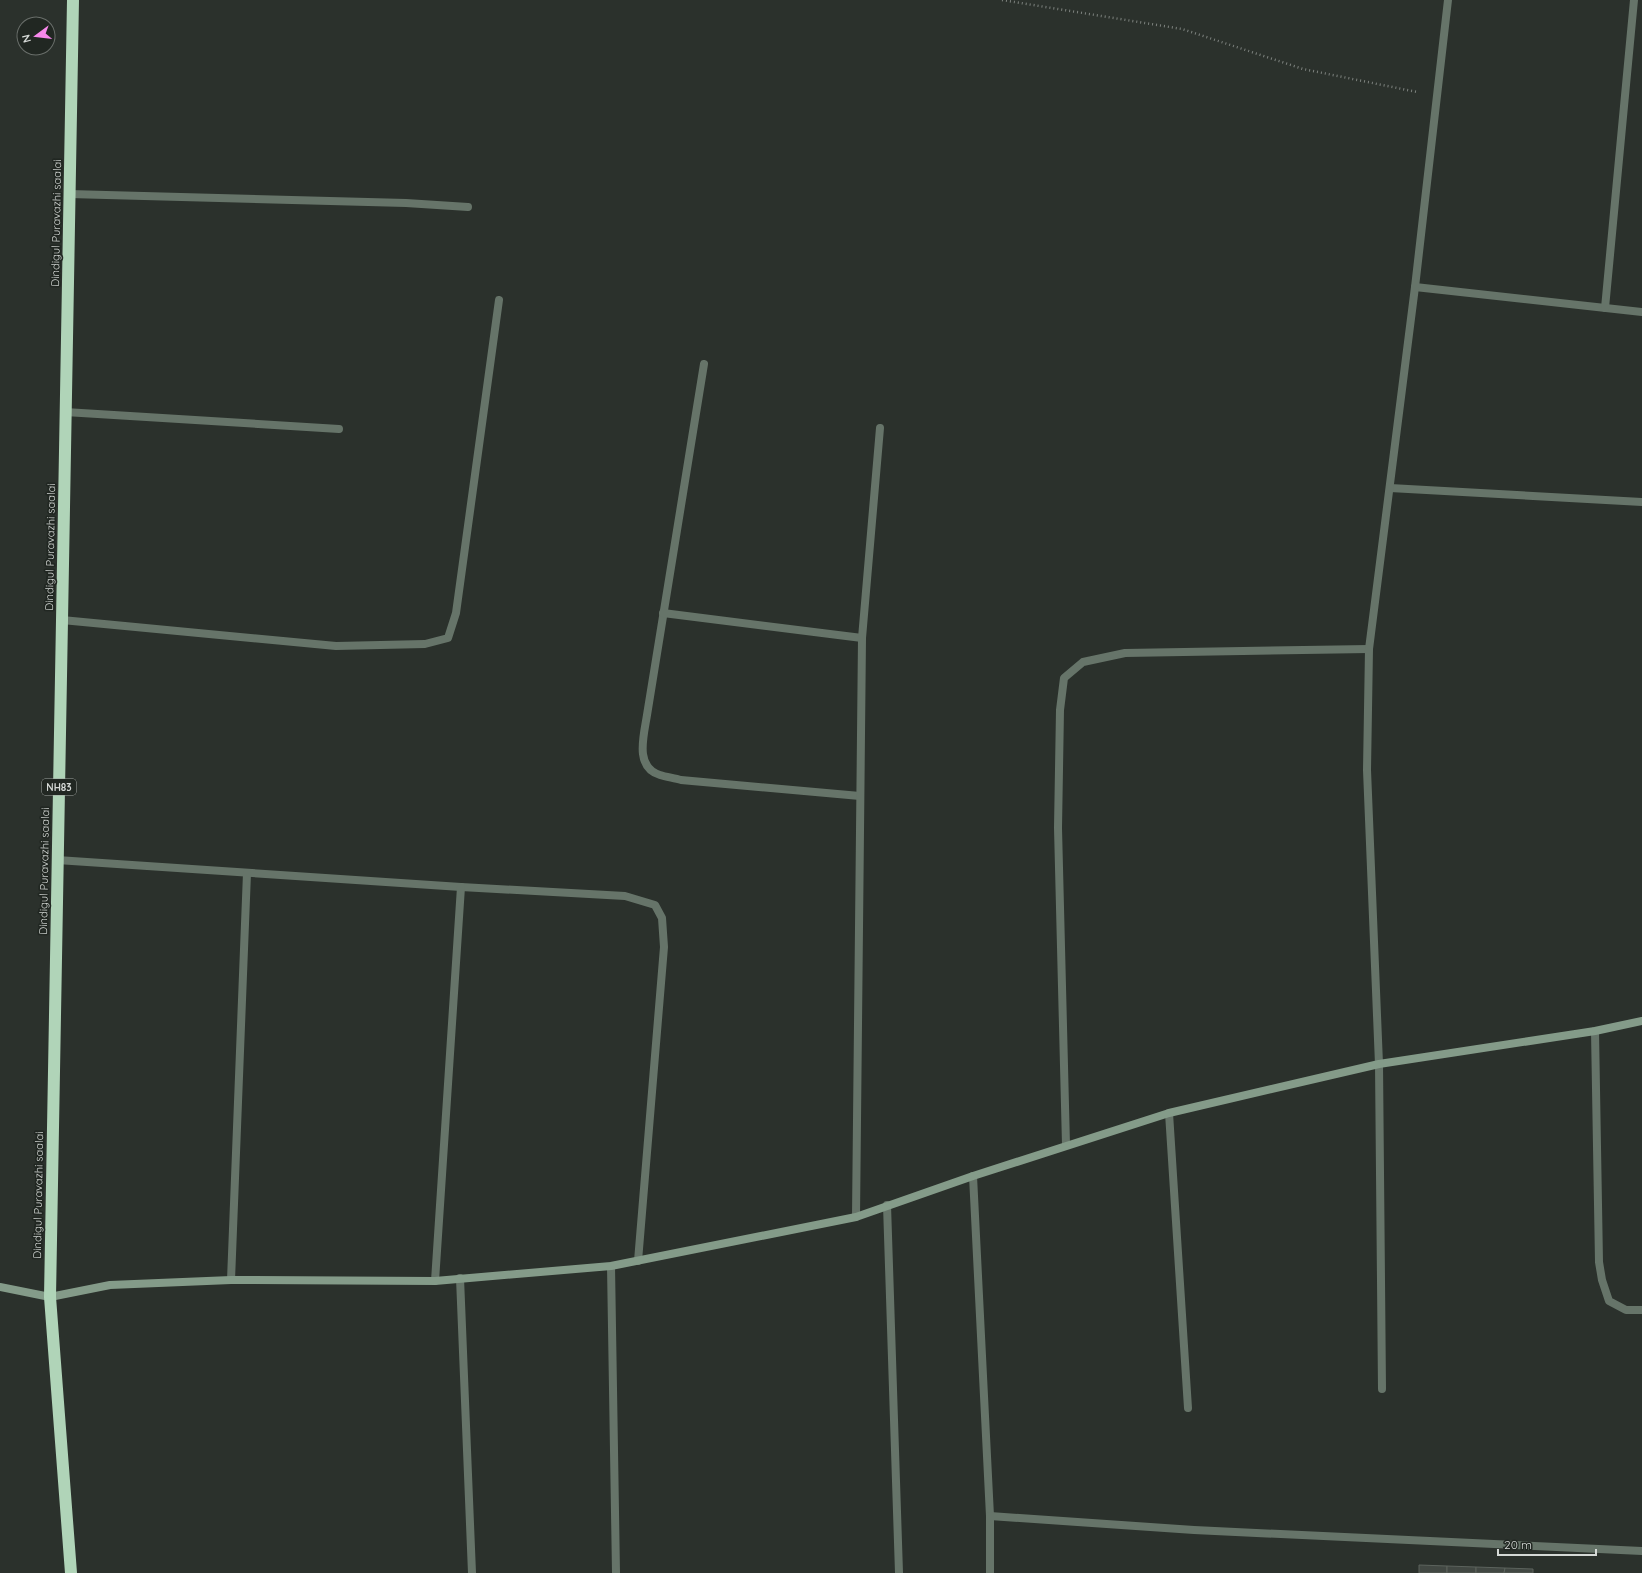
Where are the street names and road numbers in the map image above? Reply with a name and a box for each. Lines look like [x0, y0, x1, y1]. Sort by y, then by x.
street label: Dindigul Puravazhi saalai [48, 159, 64, 287]
street label: Dindigul Puravazhi saalai [42, 483, 58, 611]
road number: NH83 [42, 779, 76, 795]
street label: Dindigul Puravazhi saalai [36, 807, 52, 935]
street label: Dindigul Puravazhi saalai [30, 1131, 46, 1259]

